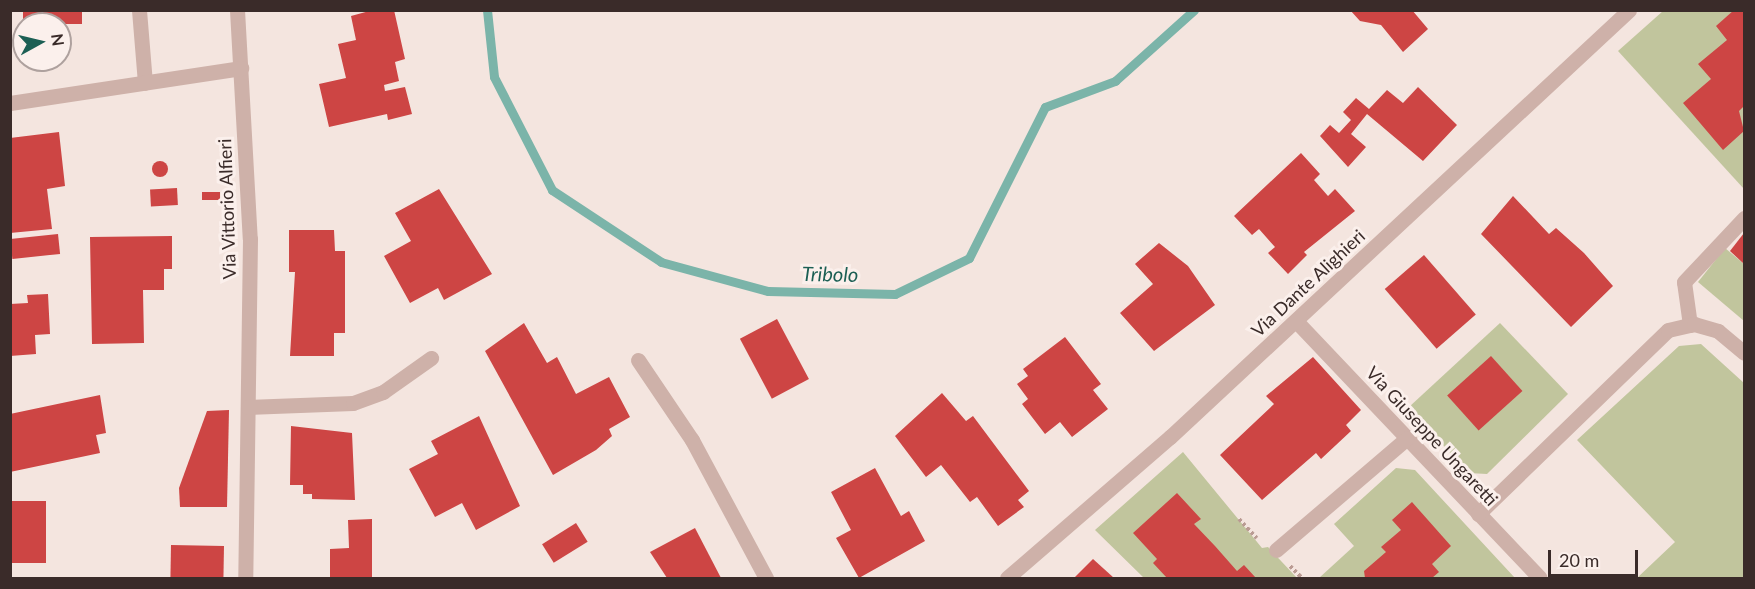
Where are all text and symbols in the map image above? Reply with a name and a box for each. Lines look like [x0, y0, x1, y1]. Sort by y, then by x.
north arrow [12, 12, 72, 72]
text: N [48, 32, 69, 47]
street label: Via Vittorio Alfieri [214, 138, 240, 280]
street label: Via Dante Alighieri [1247, 225, 1369, 341]
water label: Tribolo [802, 262, 858, 286]
street label: Via Giuseppe Ungaretti [1362, 362, 1502, 510]
scale bar [1551, 538, 1641, 576]
text: 20 m [1559, 549, 1599, 571]

